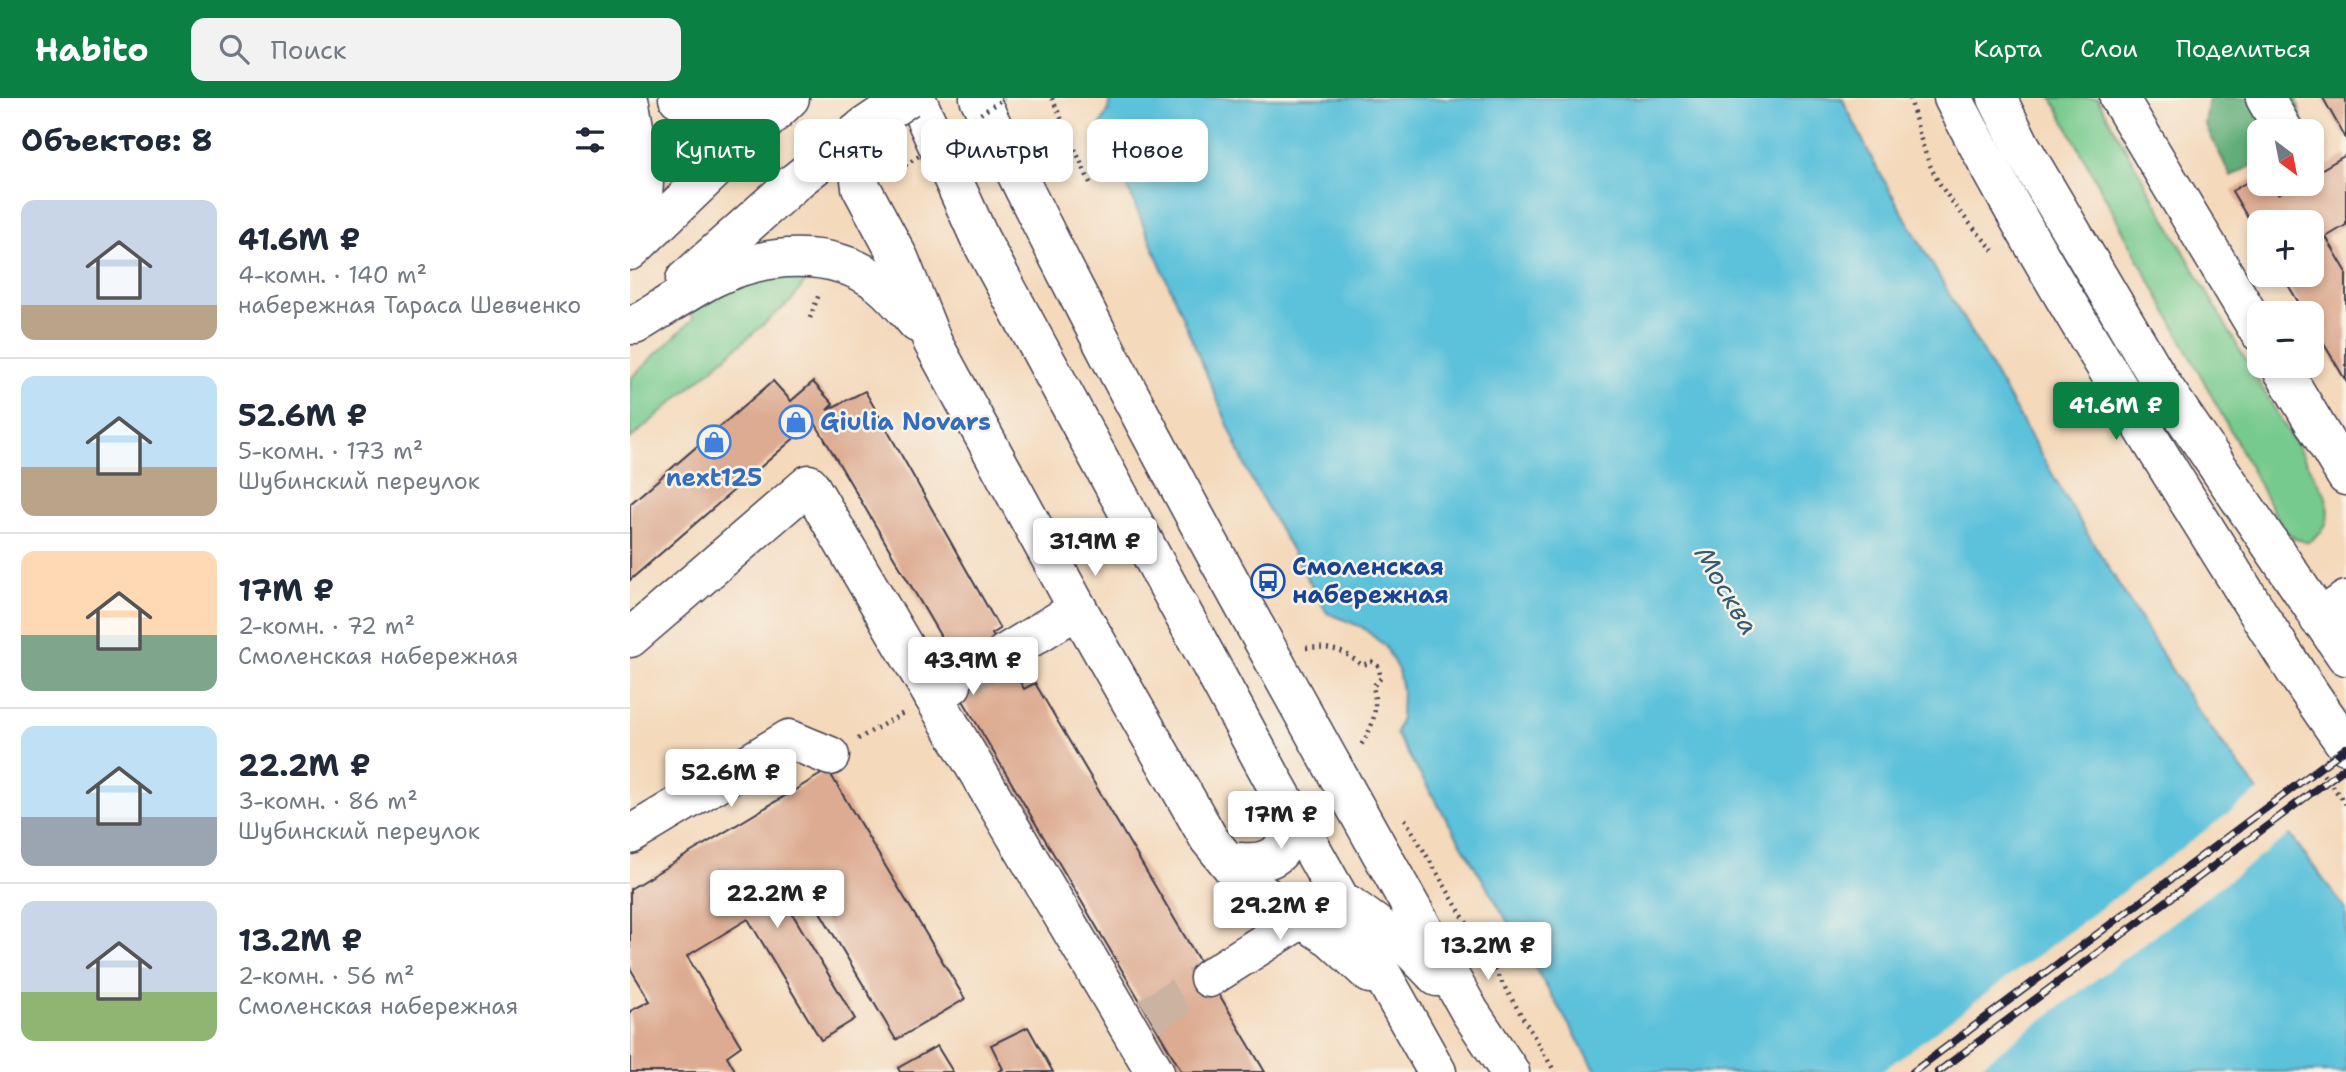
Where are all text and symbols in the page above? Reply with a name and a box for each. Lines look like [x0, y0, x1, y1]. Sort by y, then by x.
search box [191, 18, 681, 81]
text: Habito [35, 27, 149, 72]
icon: search [215, 30, 253, 68]
text: Поиск [271, 32, 347, 67]
text: Карта [1974, 33, 2042, 65]
text: Слои [2080, 33, 2138, 65]
text: Поделиться [2176, 33, 2311, 65]
chip: Купить [651, 119, 780, 182]
chip: Снять [794, 119, 907, 182]
chip: Фильтры [921, 119, 1073, 182]
chip: Новое [1087, 119, 1208, 182]
north arrow [2247, 119, 2324, 196]
map controls [2247, 119, 2324, 378]
text: Объектов: 8 [21, 120, 213, 161]
icon: filters [571, 121, 609, 159]
button: + [2247, 210, 2324, 287]
text: 41.6M ₽ [238, 219, 360, 260]
icon: home [77, 228, 161, 312]
text: 4-комн. · 140 m² [238, 260, 427, 290]
text: набережная Тараса Шевченко [238, 290, 581, 320]
button: − [2247, 301, 2324, 378]
pin: 41.6M ₽ [2051, 382, 2181, 442]
text: 41.6M ₽ [2069, 390, 2163, 420]
text: 52.6M ₽ [238, 395, 368, 436]
shop icon: Giulia Novars [777, 403, 815, 441]
icon: home [77, 404, 161, 488]
place label: Giulia Novars [820, 406, 991, 438]
shop icon: next125 [695, 423, 733, 461]
text: 5-комн. · 173 m² [238, 436, 423, 466]
place label: next125 [666, 462, 762, 494]
text: Шубинский переулок [238, 466, 480, 496]
pin: 31.9M ₽ [1030, 518, 1160, 578]
text: 31.9M ₽ [1049, 526, 1141, 556]
water label: Москва [1687, 539, 1767, 641]
place label: Смоленская набережная [1292, 551, 1449, 611]
bus stop icon: Смоленская набережная [1249, 562, 1287, 600]
text: 17M ₽ [238, 570, 334, 611]
icon: home [77, 579, 161, 663]
text: 2-комн. · 72 m² [238, 611, 415, 641]
pin: 43.9M ₽ [908, 638, 1038, 697]
text: Смоленская набережная [238, 641, 518, 671]
text: 43.9M ₽ [924, 645, 1022, 675]
text: 22.2M ₽ [238, 745, 371, 786]
pin: 52.6M ₽ [666, 750, 796, 809]
icon: home [77, 754, 161, 838]
text: 52.6M ₽ [681, 757, 781, 787]
text: 3-комн. · 86 m² [238, 786, 418, 816]
pin: 17M ₽ [1232, 792, 1330, 851]
text: 17M ₽ [1244, 799, 1318, 829]
text: Шубинский переулок [238, 816, 480, 846]
pin: 22.2M ₽ [712, 870, 842, 930]
text: 22.2M ₽ [726, 878, 828, 908]
pin: 29.2M ₽ [1215, 882, 1345, 942]
text: 29.2M ₽ [1230, 890, 1330, 920]
text: 13.2M ₽ [238, 920, 362, 961]
pin: 13.2M ₽ [1423, 922, 1553, 982]
icon: home [77, 929, 161, 1013]
text: 13.2M ₽ [1440, 930, 1536, 960]
text: 2-комн. · 56 m² [238, 961, 415, 991]
text: Смоленская набережная [238, 991, 518, 1021]

